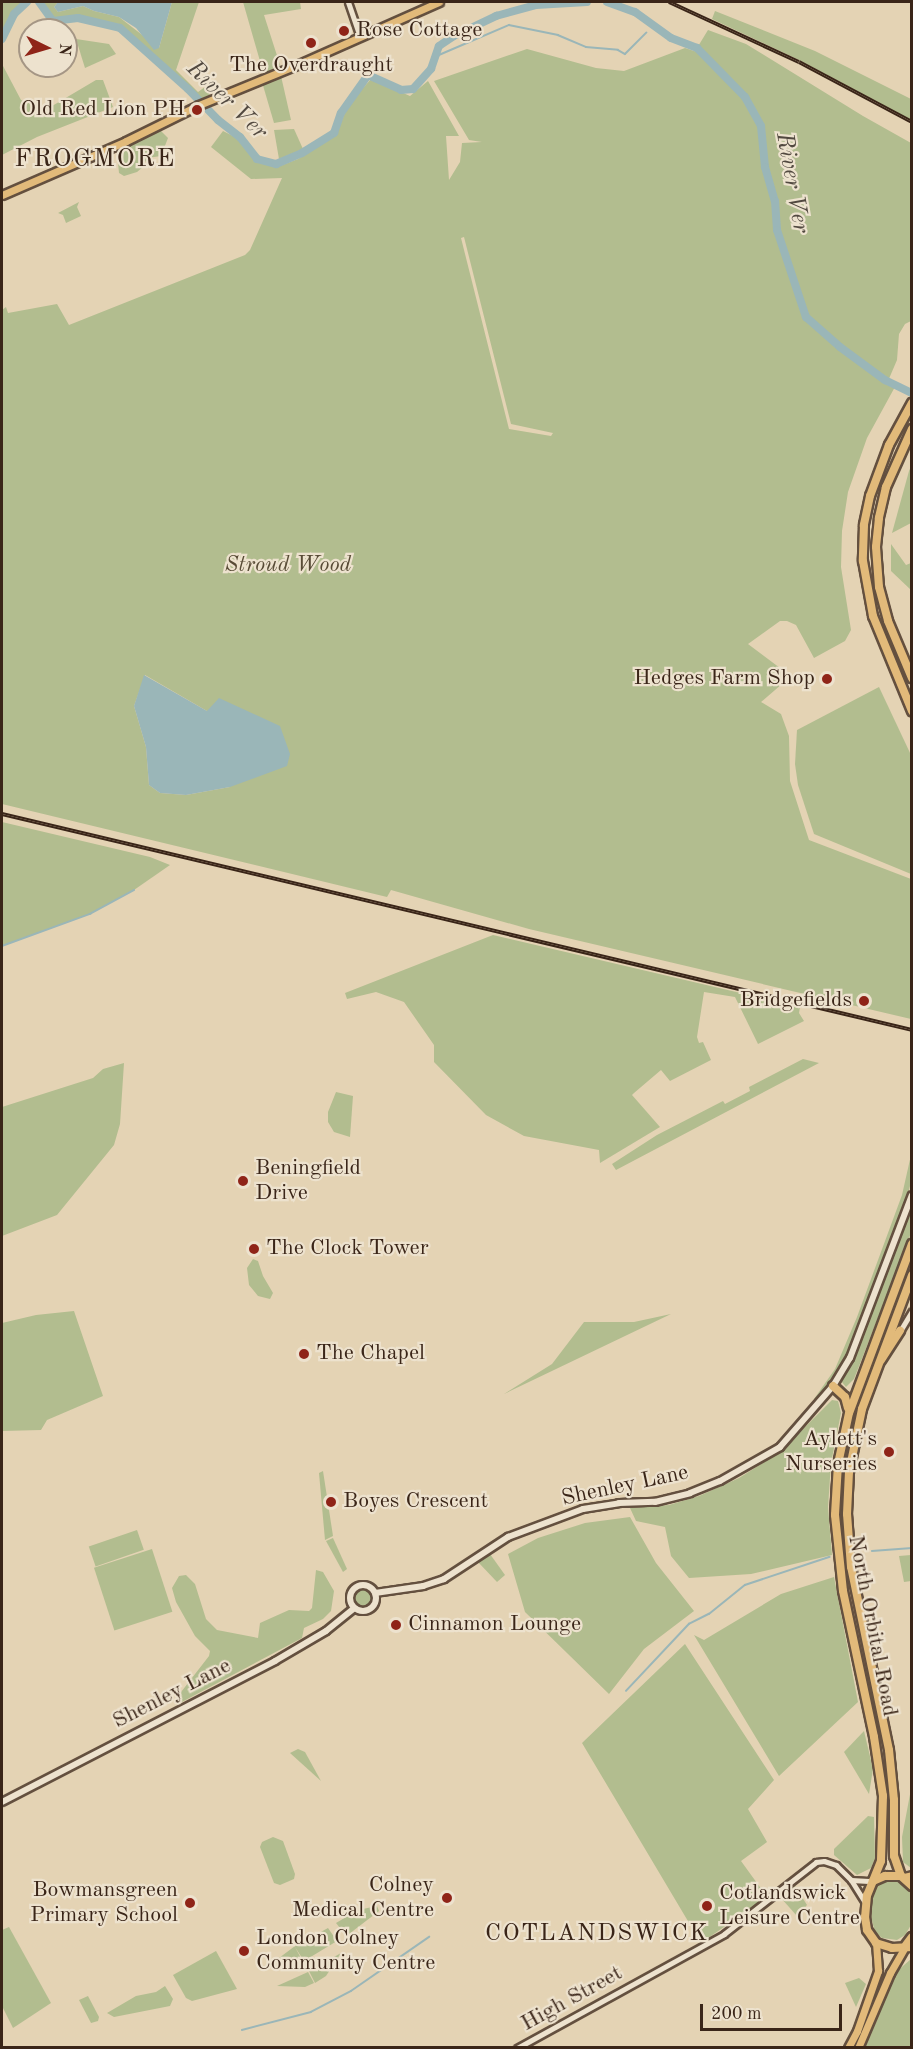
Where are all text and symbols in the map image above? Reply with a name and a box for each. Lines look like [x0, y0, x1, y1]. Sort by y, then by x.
north arrow [18, 18, 78, 78]
place label: Rose Cottage [356, 18, 482, 44]
marker: Rose Cottage [337, 24, 351, 38]
marker: The Overdraught [304, 36, 318, 50]
text: N [55, 43, 72, 56]
place label: The Overdraught [229, 53, 393, 79]
water label: River Ver [179, 55, 273, 147]
place label: Old Red Lion PH [21, 97, 185, 123]
marker: Old Red Lion PH [190, 103, 204, 117]
water label: River Ver [768, 130, 814, 236]
district label: FROGMORE [14, 144, 176, 176]
park label: Stroud Wood [225, 553, 351, 579]
place label: Hedges Farm Shop [633, 666, 815, 692]
marker: Hedges Farm Shop [820, 672, 834, 686]
place label: Bridgefields [740, 988, 852, 1014]
marker: Bridgefields [857, 994, 871, 1008]
place label: Beningfield Drive [255, 1155, 361, 1206]
marker: Beningfield Drive [236, 1174, 250, 1188]
place label: The Clock Tower [266, 1236, 429, 1262]
marker: The Clock Tower [247, 1242, 261, 1256]
place label: The Chapel [316, 1341, 425, 1367]
marker: The Chapel [297, 1347, 311, 1361]
place label: Aylett's Nurseries [785, 1426, 877, 1478]
marker: Aylett's Nurseries [882, 1445, 896, 1459]
street label: Shenley Lane [559, 1460, 691, 1512]
place label: Boyes Crescent [343, 1489, 488, 1515]
marker: Boyes Crescent [324, 1495, 338, 1509]
street label: North Orbital Road [841, 1533, 903, 1719]
place label: Cinnamon Lounge [408, 1612, 581, 1638]
marker: Cinnamon Lounge [389, 1618, 403, 1632]
street label: Shenley Lane [108, 1653, 236, 1735]
place label: Colney Medical Centre [292, 1872, 434, 1924]
place label: Bowmansgreen Primary School [30, 1877, 178, 1928]
place label: Cotlandswick Leisure Centre [719, 1880, 860, 1932]
marker: Colney Medical Centre [438, 1889, 456, 1907]
marker: Bowmansgreen Primary School [183, 1896, 197, 1910]
marker: Cotlandswick Leisure Centre [700, 1899, 714, 1913]
district label: COTLANDSWICK [485, 1921, 709, 1949]
place label: London Colney Community Centre [256, 1925, 435, 1976]
marker: London Colney Community Centre [237, 1944, 251, 1958]
street label: High Street [517, 1960, 627, 2038]
scale bar [703, 1992, 846, 2030]
text: 200 m [711, 2005, 762, 2023]

